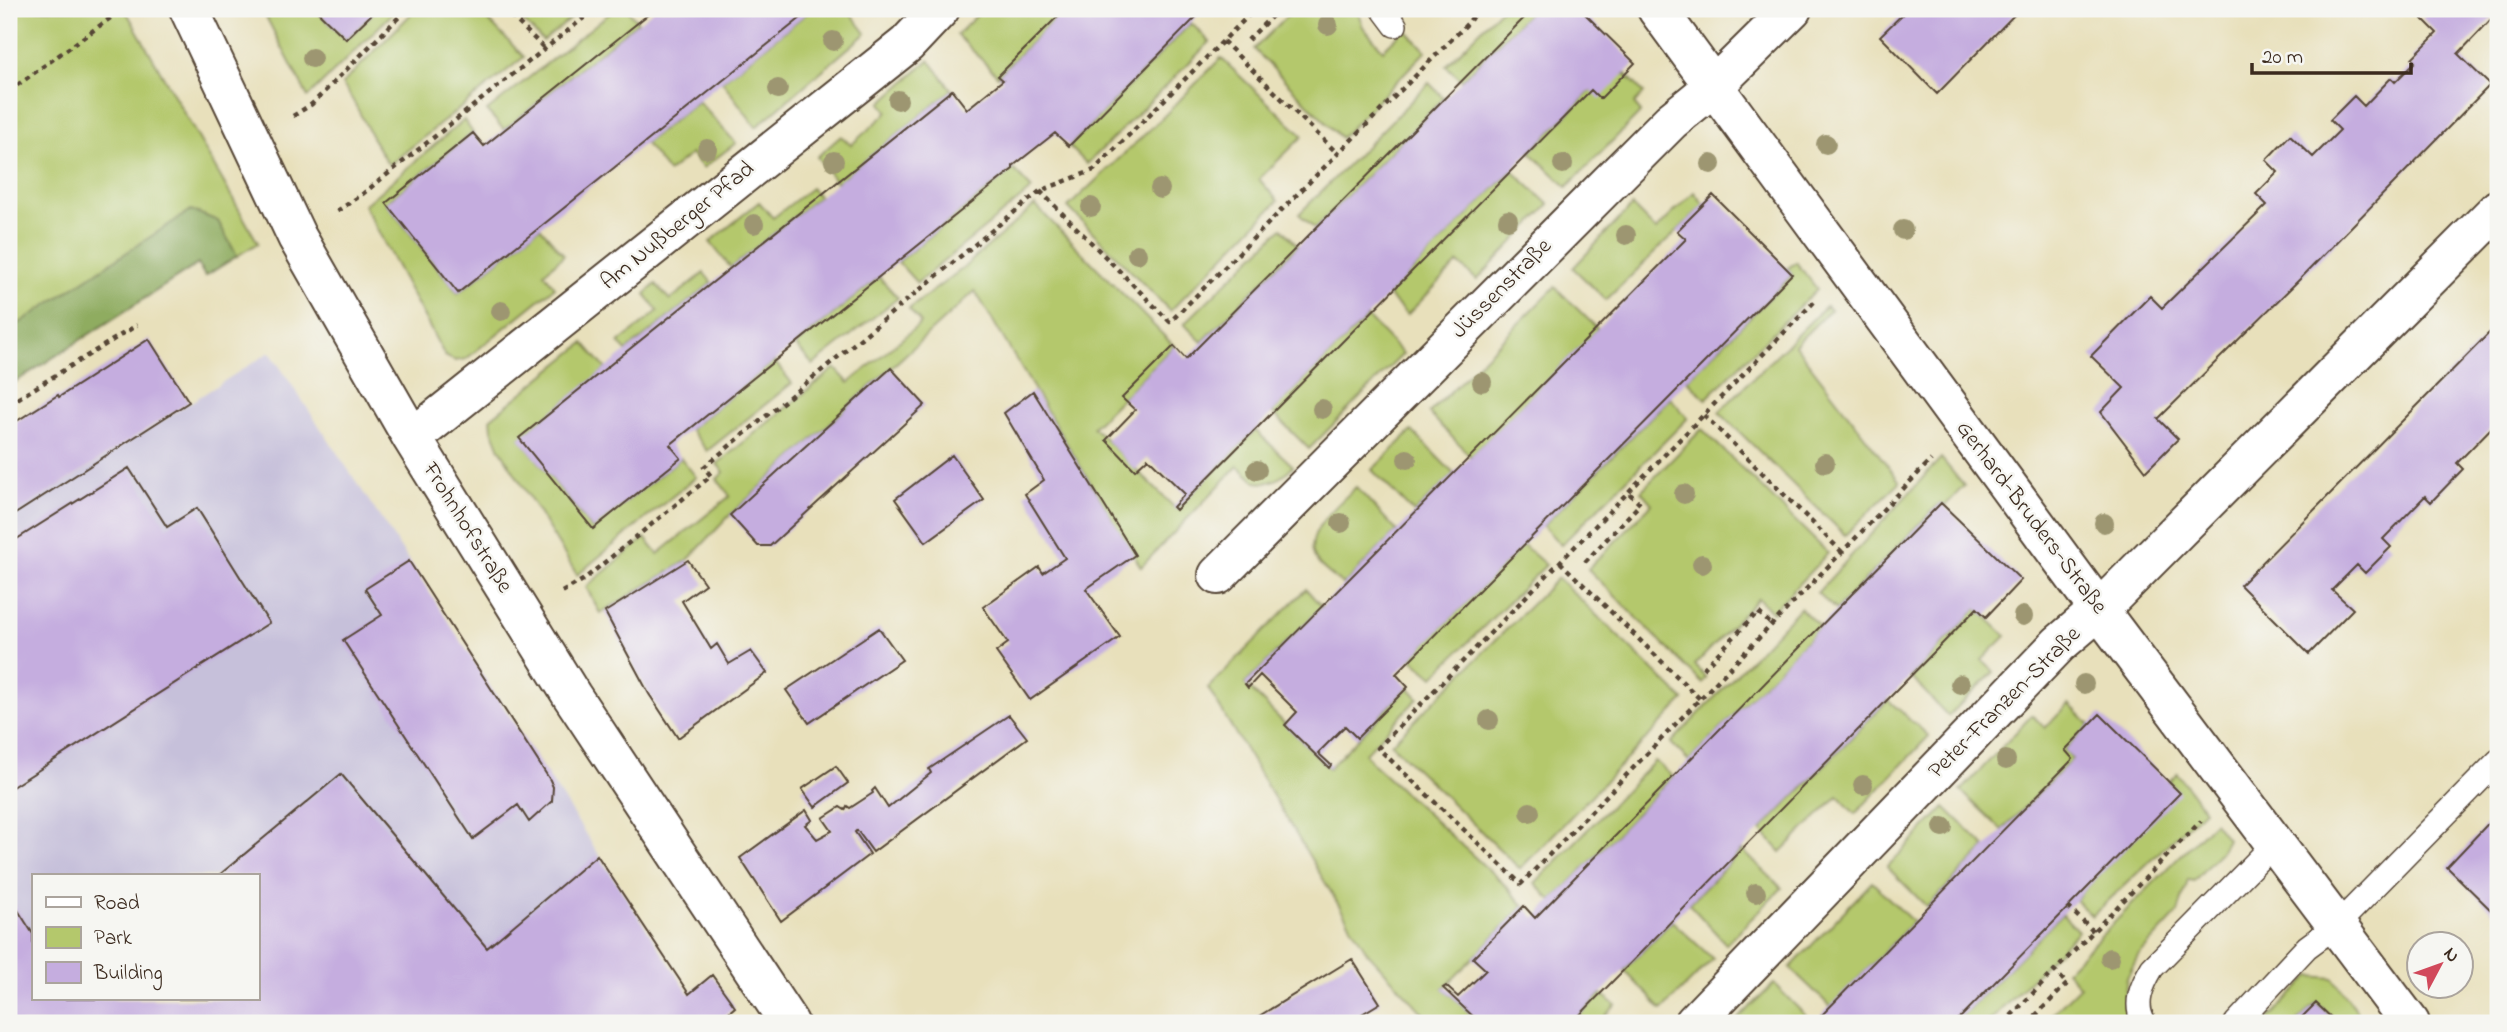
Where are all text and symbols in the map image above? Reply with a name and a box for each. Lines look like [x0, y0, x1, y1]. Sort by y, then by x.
scale bar [2252, 32, 2411, 76]
text: 20 m [2262, 43, 2303, 73]
street label: Am Nußberger Pfad [594, 154, 763, 299]
street label: Jüssenstraße [1444, 231, 1560, 347]
street label: Gerhard-Bruders-Straße [1947, 414, 2115, 622]
street label: Frohnhofstraße [413, 455, 521, 600]
street label: Peter-Franzen-Straße [1921, 619, 2089, 787]
legend [32, 874, 259, 1000]
text: Road [94, 889, 140, 919]
text: Park [94, 924, 133, 954]
north arrow [2406, 930, 2476, 1000]
text: N [2437, 942, 2465, 969]
text: Building [93, 959, 163, 991]

